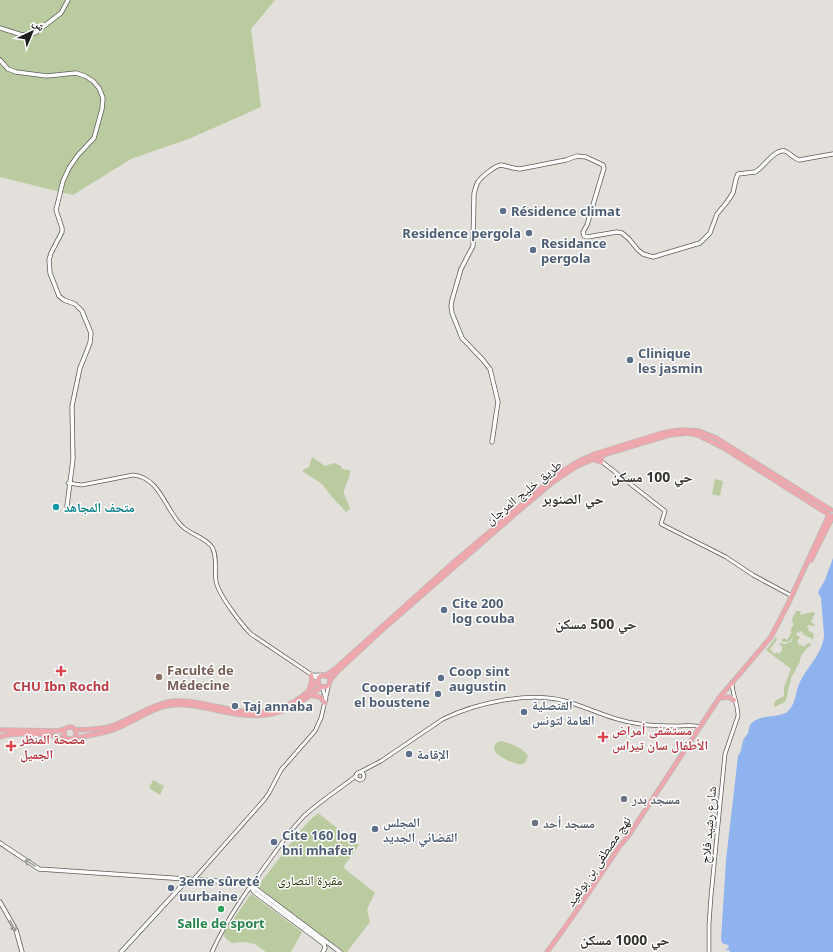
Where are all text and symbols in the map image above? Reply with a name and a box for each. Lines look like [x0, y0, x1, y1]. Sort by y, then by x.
north arrow [12, 12, 52, 52]
text: ش [29, 15, 49, 35]
place label: Résidence climat [511, 202, 621, 220]
marker: Résidence climat [498, 206, 508, 216]
place label: Residence pergola [402, 224, 521, 242]
marker: Residence pergola [524, 228, 534, 238]
place label: Residance pergola [541, 234, 607, 267]
marker: Residance pergola [528, 245, 538, 255]
place label: Clinique les jasmin [638, 344, 703, 377]
marker: Clinique les jasmin [625, 355, 635, 365]
street label: طريق خليج المرجان [481, 455, 566, 529]
district label: حي 100 مسكن [611, 467, 693, 488]
district label: حي الصنوبر [541, 489, 604, 510]
place label: متحف المجاهد [64, 498, 135, 516]
marker: متحف المجاهد [51, 502, 61, 512]
place label: Cite 200 log couba [452, 594, 515, 627]
marker: Cite 200 log couba [439, 605, 449, 615]
district label: حي 500 مسكن [555, 614, 637, 635]
place label: Faculté de Médecine [167, 661, 234, 694]
place label: Coop sint augustin [449, 662, 510, 695]
marker: CHU Ibn Rochd [55, 665, 67, 677]
marker: Faculté de Médecine [154, 672, 164, 682]
marker: Coop sint augustin [436, 673, 446, 683]
place label: CHU Ibn Rochd [13, 677, 109, 695]
place label: Cooperatif el boustene [354, 678, 431, 711]
marker: Cooperatif el boustene [433, 689, 443, 699]
place label: القنصلية العامة لتونس [532, 696, 595, 729]
place label: Taj annaba [243, 697, 313, 715]
marker: Taj annaba [230, 701, 240, 711]
marker: القنصلية العامة لتونس [519, 707, 529, 717]
place label: مستشفى أمراض الأطفال سان تيراس [612, 721, 708, 754]
place label: مصحة المنظر الجميل [19, 730, 85, 763]
marker: مستشفى أمراض الأطفال سان تيراس [597, 731, 609, 743]
marker: مصحة المنظر الجميل [5, 740, 17, 752]
place label: الإقامة [417, 745, 449, 763]
marker: الإقامة [404, 749, 414, 759]
street label: شارع رشيد فلاح [696, 786, 721, 864]
place label: مسجد بدر [631, 790, 680, 808]
marker: مسجد بدر [619, 794, 629, 804]
street label: نهج مصطفى بن بولعيد [561, 812, 636, 910]
place label: المجلس القضائي الجديد [383, 813, 458, 848]
place label: مسجد أحد [543, 814, 595, 832]
marker: مسجد أحد [530, 818, 540, 828]
marker: المجلس القضائي الجديد [370, 824, 380, 834]
place label: Cite 160 log bni mhafer [282, 826, 357, 859]
marker: Cite 160 log bni mhafer [269, 837, 279, 847]
one-way arrow [24, 859, 36, 867]
park label: مقبرة النصارى [278, 871, 342, 889]
place label: 3eme sûreté uurbaine [179, 872, 260, 905]
marker: 3eme sûreté uurbaine [166, 883, 176, 893]
marker: Salle de sport [216, 904, 226, 914]
place label: Salle de sport [177, 914, 265, 932]
one-way arrow [10, 920, 18, 932]
district label: حي 1000 مسكن [580, 930, 670, 951]

